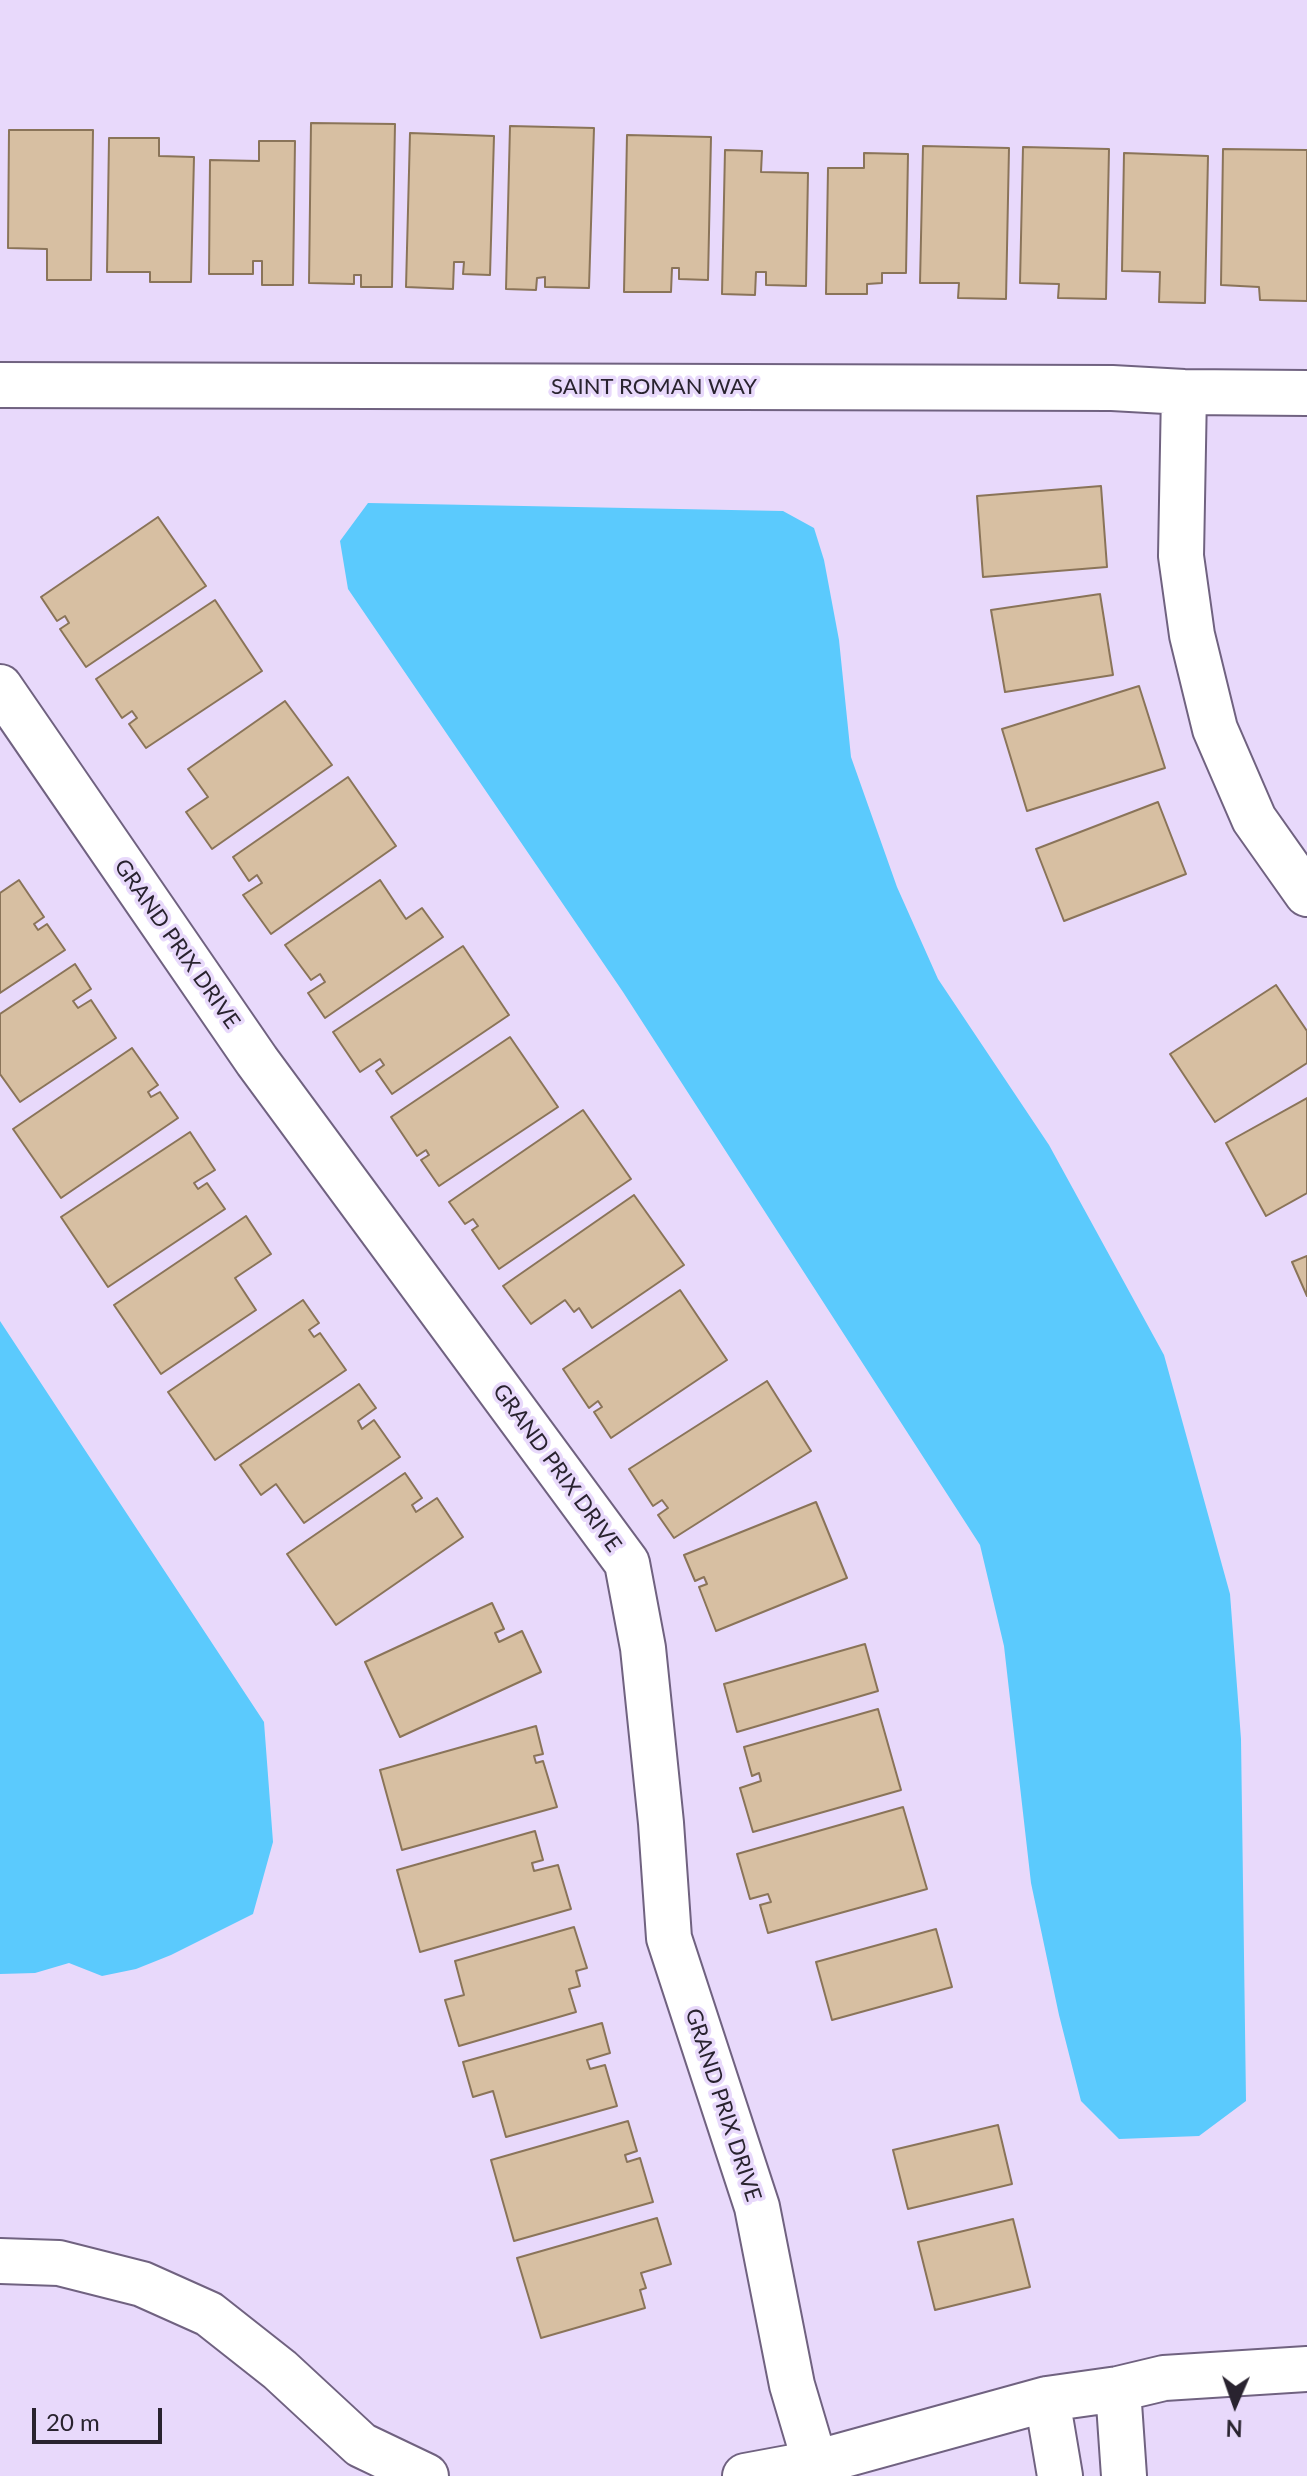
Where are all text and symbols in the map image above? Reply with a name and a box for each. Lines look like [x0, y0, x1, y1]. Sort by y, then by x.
street label: SAINT ROMAN WAY [551, 374, 757, 400]
street label: GRAND PRIX DRIVE [108, 854, 246, 1034]
street label: GRAND PRIX DRIVE [487, 1379, 627, 1557]
street label: GRAND PRIX DRIVE [679, 2005, 767, 2205]
north arrow [1195, 2364, 1275, 2444]
scale bar [36, 2392, 166, 2442]
text: 20 m [46, 2407, 100, 2436]
text: N [1225, 2415, 1243, 2442]

